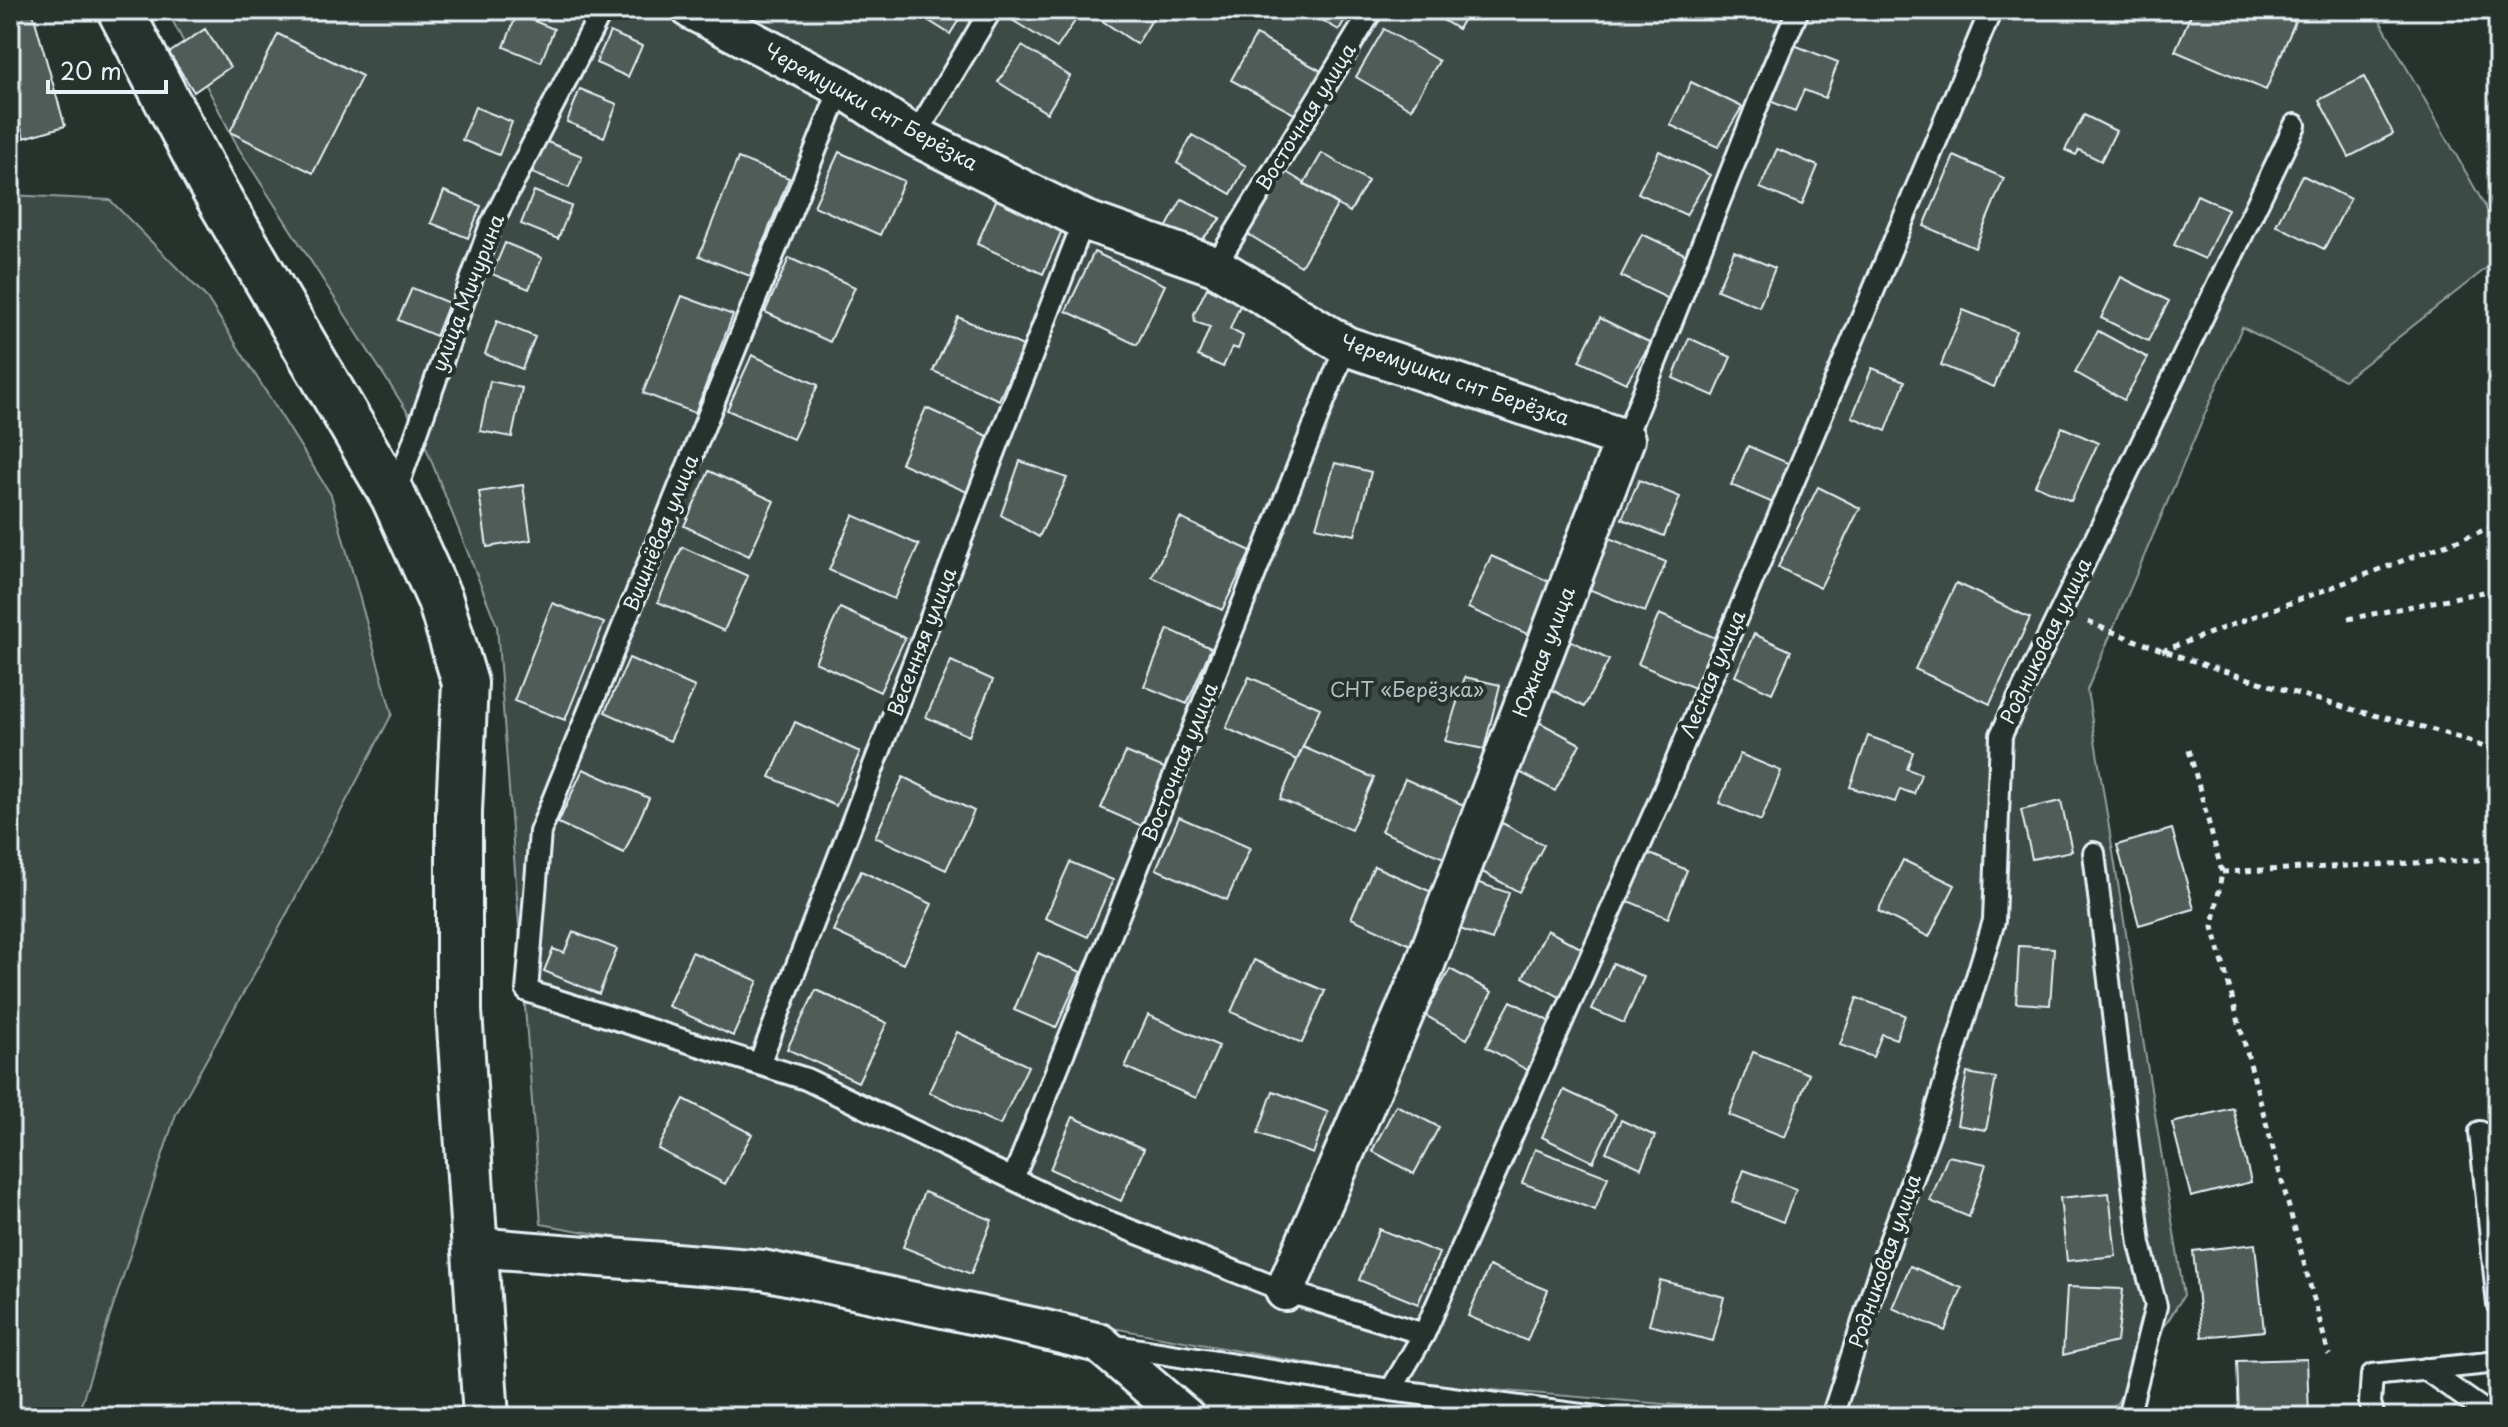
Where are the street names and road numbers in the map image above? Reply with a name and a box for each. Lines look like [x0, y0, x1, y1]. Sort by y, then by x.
street label: Черемушки снт Берёзка [759, 35, 984, 178]
street label: Восточная улица [1248, 37, 1363, 196]
street label: улица Мичурина [423, 209, 511, 376]
street label: Черемушки снт Берёзка [1337, 326, 1574, 432]
street label: Вишнёвая улица [615, 449, 705, 615]
street label: Родниковая улица [1992, 552, 2099, 729]
street label: Весенняя улица [879, 563, 963, 720]
street label: Южная улица [1504, 582, 1582, 721]
street label: Лесная улица [1672, 605, 1753, 742]
street label: Восточная улица [1134, 677, 1225, 846]
street label: Родниковая улица [1840, 1169, 1928, 1352]

